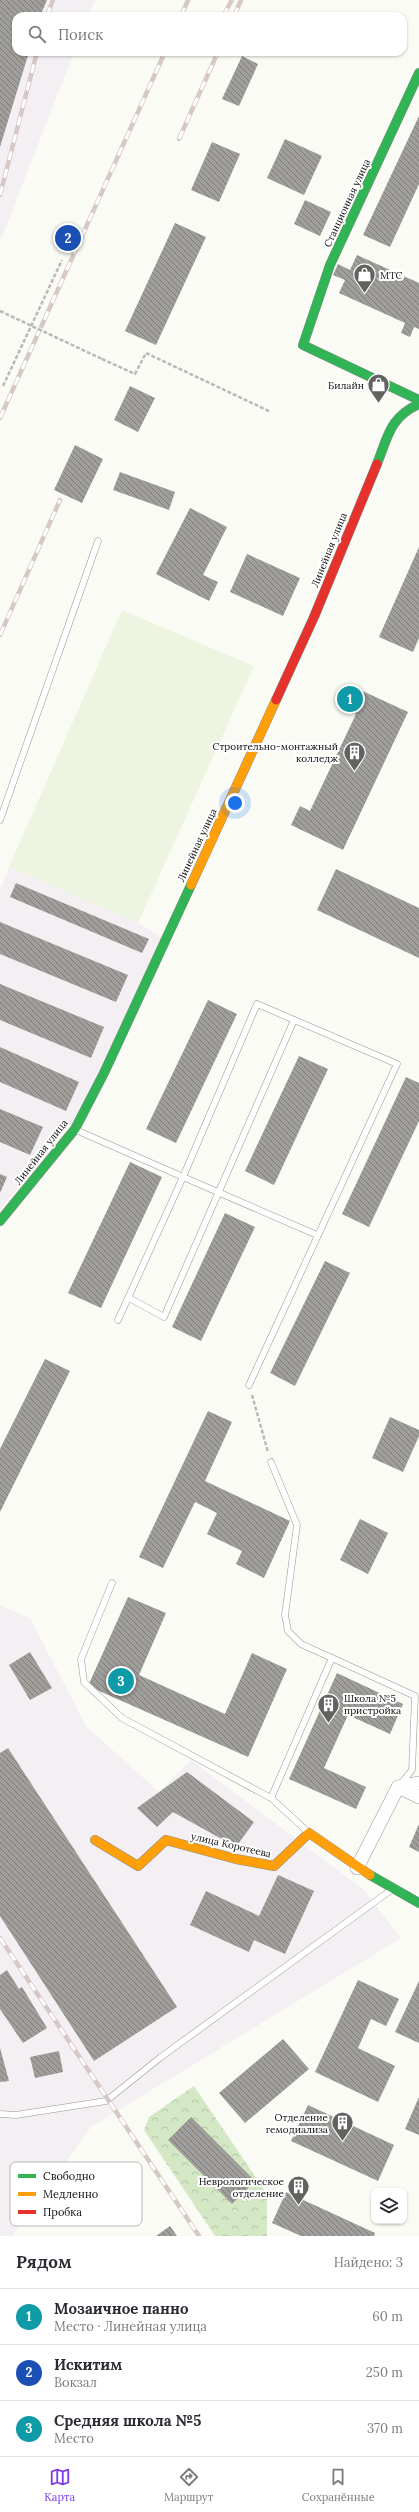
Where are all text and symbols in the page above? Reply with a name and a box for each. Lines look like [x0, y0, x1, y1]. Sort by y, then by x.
search box [12, 12, 407, 56]
icon: search [26, 23, 48, 45]
text: Поиск [58, 25, 103, 44]
street label: Станционная улица [321, 157, 373, 249]
pin: 2 [55, 223, 81, 253]
shop icon: МТС [351, 262, 377, 295]
place label: МТС [380, 269, 403, 282]
shop icon: Билайн [366, 372, 392, 405]
place label: Билайн [328, 379, 364, 392]
street label: Линейная улица [308, 511, 350, 589]
pin: 1 [337, 684, 363, 714]
building icon: Строительно-монтажный колледж [341, 739, 367, 772]
place label: Строительно-монтажный колледж [212, 740, 338, 765]
your location [225, 793, 245, 813]
street label: Линейная улица [174, 806, 220, 884]
street label: Линейная улица [11, 1117, 71, 1187]
pin: 3 [108, 1666, 134, 1696]
building icon: Школа №5 пристройка [316, 1691, 342, 1724]
place label: Школа №5 пристройка [344, 1692, 401, 1717]
street label: улица Коротеева [190, 1829, 272, 1861]
building icon: Отделение гемодиализа [330, 2110, 356, 2143]
place label: Отделение гемодиализа [266, 2111, 329, 2136]
legend [10, 2162, 142, 2226]
text: Свободно [43, 2169, 95, 2183]
building icon: Неврологическое отделение [286, 2174, 312, 2207]
place label: Неврологическое отделение [199, 2175, 285, 2200]
text: Медленно [43, 2187, 98, 2201]
map controls [371, 2188, 407, 2224]
button: layers [371, 2188, 407, 2224]
text: Пробка [43, 2205, 82, 2219]
text: Рядом [16, 2251, 72, 2273]
text: Найдено: 3 [334, 2254, 403, 2271]
text: Мозаичное панно [54, 2299, 188, 2318]
text: 1 [26, 2308, 32, 2325]
text: 60 m [372, 2308, 403, 2325]
text: Место · Линейная улица [54, 2318, 207, 2335]
text: Искитим [54, 2355, 122, 2374]
text: 2 [26, 2364, 32, 2381]
text: 250 m [366, 2364, 403, 2381]
text: Вокзал [54, 2374, 97, 2391]
text: Средняя школа №5 [54, 2411, 201, 2430]
text: 3 [25, 2420, 33, 2437]
text: 370 m [367, 2420, 403, 2437]
text: Место [54, 2430, 94, 2447]
tab: Карта [44, 2466, 75, 2504]
tab: Маршрут [164, 2466, 213, 2504]
tab: Сохранённые [302, 2466, 375, 2504]

